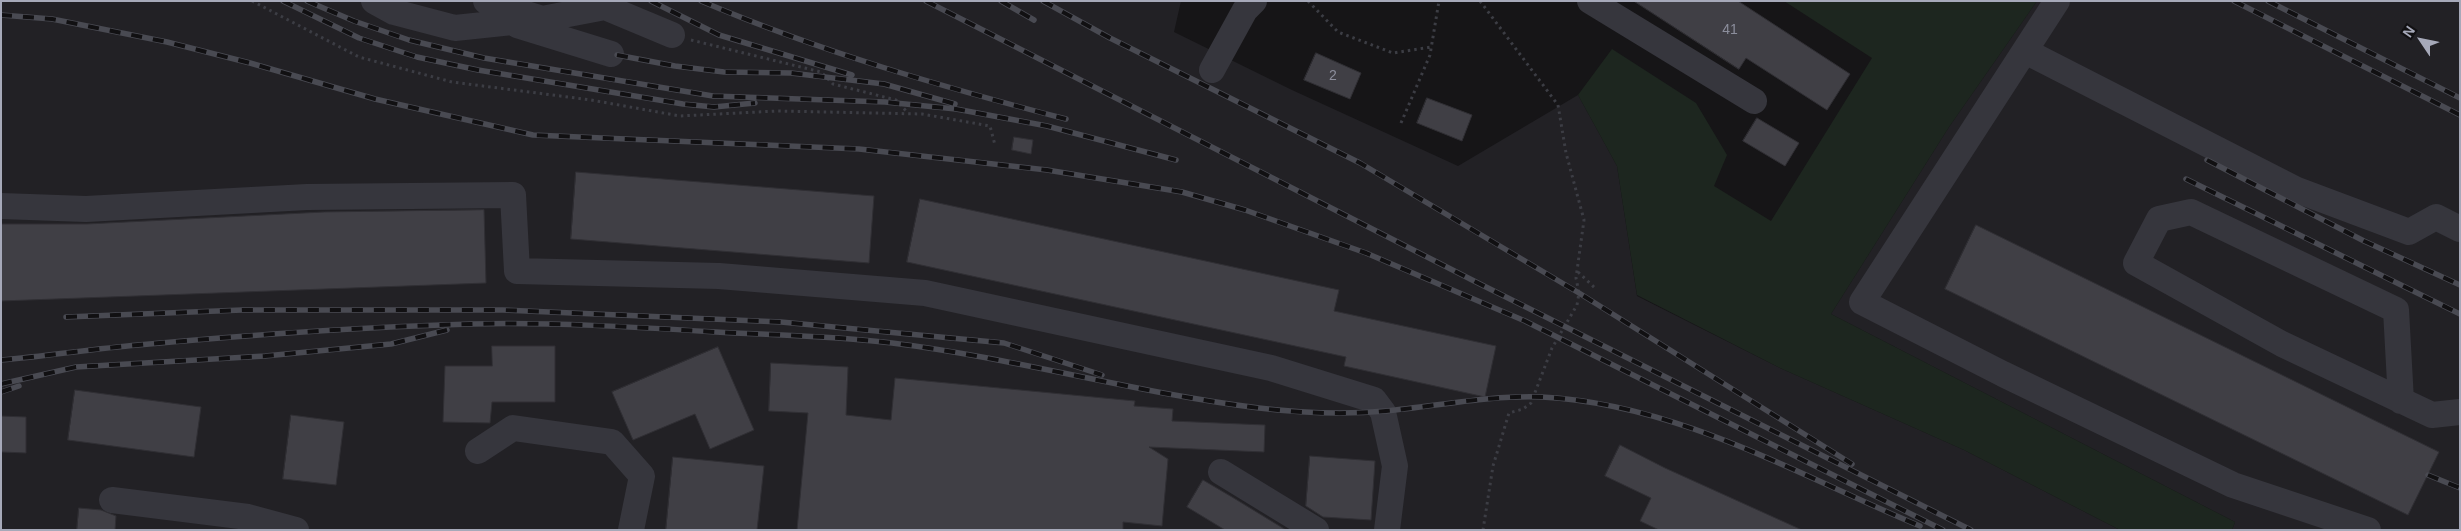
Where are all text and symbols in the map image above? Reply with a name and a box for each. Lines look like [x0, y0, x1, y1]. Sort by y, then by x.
north arrow [2396, 15, 2446, 65]
house number: 41 [1722, 22, 1738, 38]
text: N [2399, 23, 2418, 40]
house number: 2 [1329, 68, 1337, 84]

